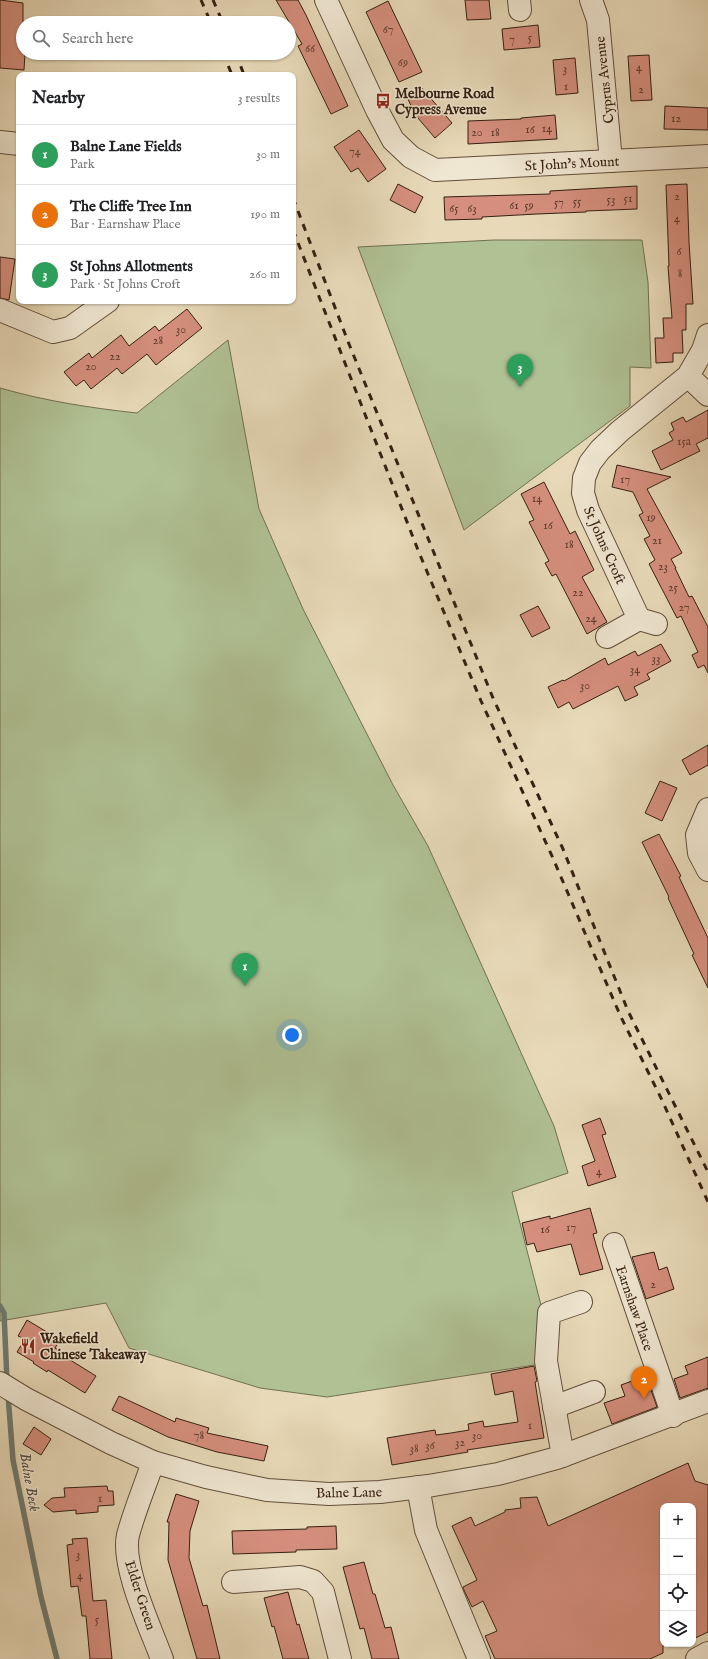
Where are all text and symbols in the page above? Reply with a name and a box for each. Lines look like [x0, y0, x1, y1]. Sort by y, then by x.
search box [16, 16, 296, 60]
house number: 67 [383, 22, 393, 37]
icon: search [30, 27, 52, 49]
text: Search here [62, 29, 133, 48]
house number: 5 [528, 30, 533, 45]
house number: 7 [509, 32, 515, 47]
street label: Cyprus Avenue [591, 35, 619, 124]
house number: 66 [305, 41, 316, 56]
house number: 69 [398, 55, 408, 70]
house number: 4 [636, 60, 642, 75]
house number: 3 [563, 61, 567, 76]
house number: 1 [564, 79, 568, 94]
house number: 2 [638, 82, 644, 97]
place label: Melbourne Road Cypress Avenue [395, 85, 495, 119]
text: Nearby [32, 88, 85, 109]
text: 3 results [238, 90, 280, 107]
bus stop icon: Melbourne Road Cypress Avenue [374, 92, 392, 110]
house number: 12 [671, 111, 681, 126]
house number: 14 [542, 121, 552, 136]
house number: 16 [525, 122, 536, 137]
house number: 20 [471, 125, 483, 140]
house number: 18 [490, 125, 500, 140]
text: Balne Lane Fields [70, 137, 182, 156]
house number: 74 [349, 144, 361, 159]
text: 1 [43, 146, 47, 163]
text: 30 m [256, 146, 280, 163]
street label: St John's Mount [524, 153, 620, 175]
text: Park [70, 156, 95, 173]
house number: 2 [674, 189, 680, 204]
house number: 51 [624, 191, 632, 206]
house number: 53 [607, 192, 615, 207]
house number: 55 [573, 194, 582, 209]
house number: 57 [554, 195, 564, 210]
text: The Cliffe Tree Inn [70, 197, 192, 216]
house number: 61 [509, 198, 519, 213]
house number: 59 [524, 198, 534, 213]
house number: 65 [449, 201, 459, 216]
house number: 63 [467, 201, 477, 216]
text: 2 [42, 206, 48, 223]
text: 190 m [250, 206, 280, 223]
house number: 4 [674, 211, 680, 226]
text: Bar · Earnshaw Place [70, 216, 180, 233]
house number: 6 [676, 244, 682, 259]
text: St Johns Allotments [70, 257, 193, 276]
text: 3 [43, 266, 47, 283]
text: 260 m [249, 266, 280, 283]
house number: 8 [678, 266, 683, 281]
text: Park · St Johns Croft [70, 276, 181, 293]
house number: 30 [176, 322, 186, 337]
house number: 28 [153, 333, 163, 348]
house number: 22 [109, 349, 121, 364]
pin: 3 [507, 354, 533, 387]
house number: 20 [85, 359, 97, 374]
house number: 15a [677, 434, 692, 449]
house number: 17 [620, 472, 630, 487]
house number: 14 [532, 491, 542, 506]
street label: St Johns Croft [579, 504, 629, 587]
house number: 19 [646, 510, 656, 525]
house number: 16 [543, 518, 554, 533]
house number: 21 [652, 533, 662, 548]
house number: 18 [564, 537, 574, 552]
house number: 23 [658, 559, 668, 574]
house number: 25 [668, 580, 679, 595]
house number: 22 [572, 585, 584, 600]
house number: 27 [678, 600, 690, 615]
house number: 24 [585, 611, 597, 626]
house number: 33 [652, 651, 660, 666]
house number: 34 [630, 662, 640, 677]
house number: 30 [580, 678, 590, 693]
pin: 1 [232, 953, 258, 986]
your location [282, 1025, 302, 1045]
house number: 4 [596, 1164, 602, 1179]
house number: 17 [566, 1220, 576, 1235]
house number: 16 [540, 1222, 551, 1237]
street label: Earnshaw Place [611, 1263, 657, 1354]
house number: 2 [650, 1277, 656, 1292]
place label: Wakefield Chinese Takeaway [39, 1330, 147, 1364]
restaurant icon: Wakefield Chinese Takeaway [19, 1337, 37, 1355]
pin: 2 [631, 1366, 657, 1399]
house number: 1 [528, 1418, 532, 1433]
house number: 78 [194, 1428, 204, 1443]
house number: 30 [472, 1428, 482, 1443]
house number: 32 [455, 1435, 465, 1450]
house number: 36 [425, 1438, 436, 1453]
house number: 38 [409, 1441, 419, 1456]
water label: Balne Beck [15, 1451, 44, 1513]
street label: Balne Lane [316, 1483, 383, 1503]
house number: 1 [98, 1491, 102, 1506]
map controls [660, 1503, 696, 1647]
button: + [660, 1503, 696, 1539]
button: − [660, 1539, 696, 1575]
house number: 3 [76, 1547, 80, 1562]
street label: Elder Green [120, 1558, 160, 1633]
house number: 4 [77, 1568, 83, 1583]
button: locate [660, 1575, 696, 1611]
button: layers [660, 1611, 696, 1647]
house number: 5 [95, 1612, 100, 1627]

